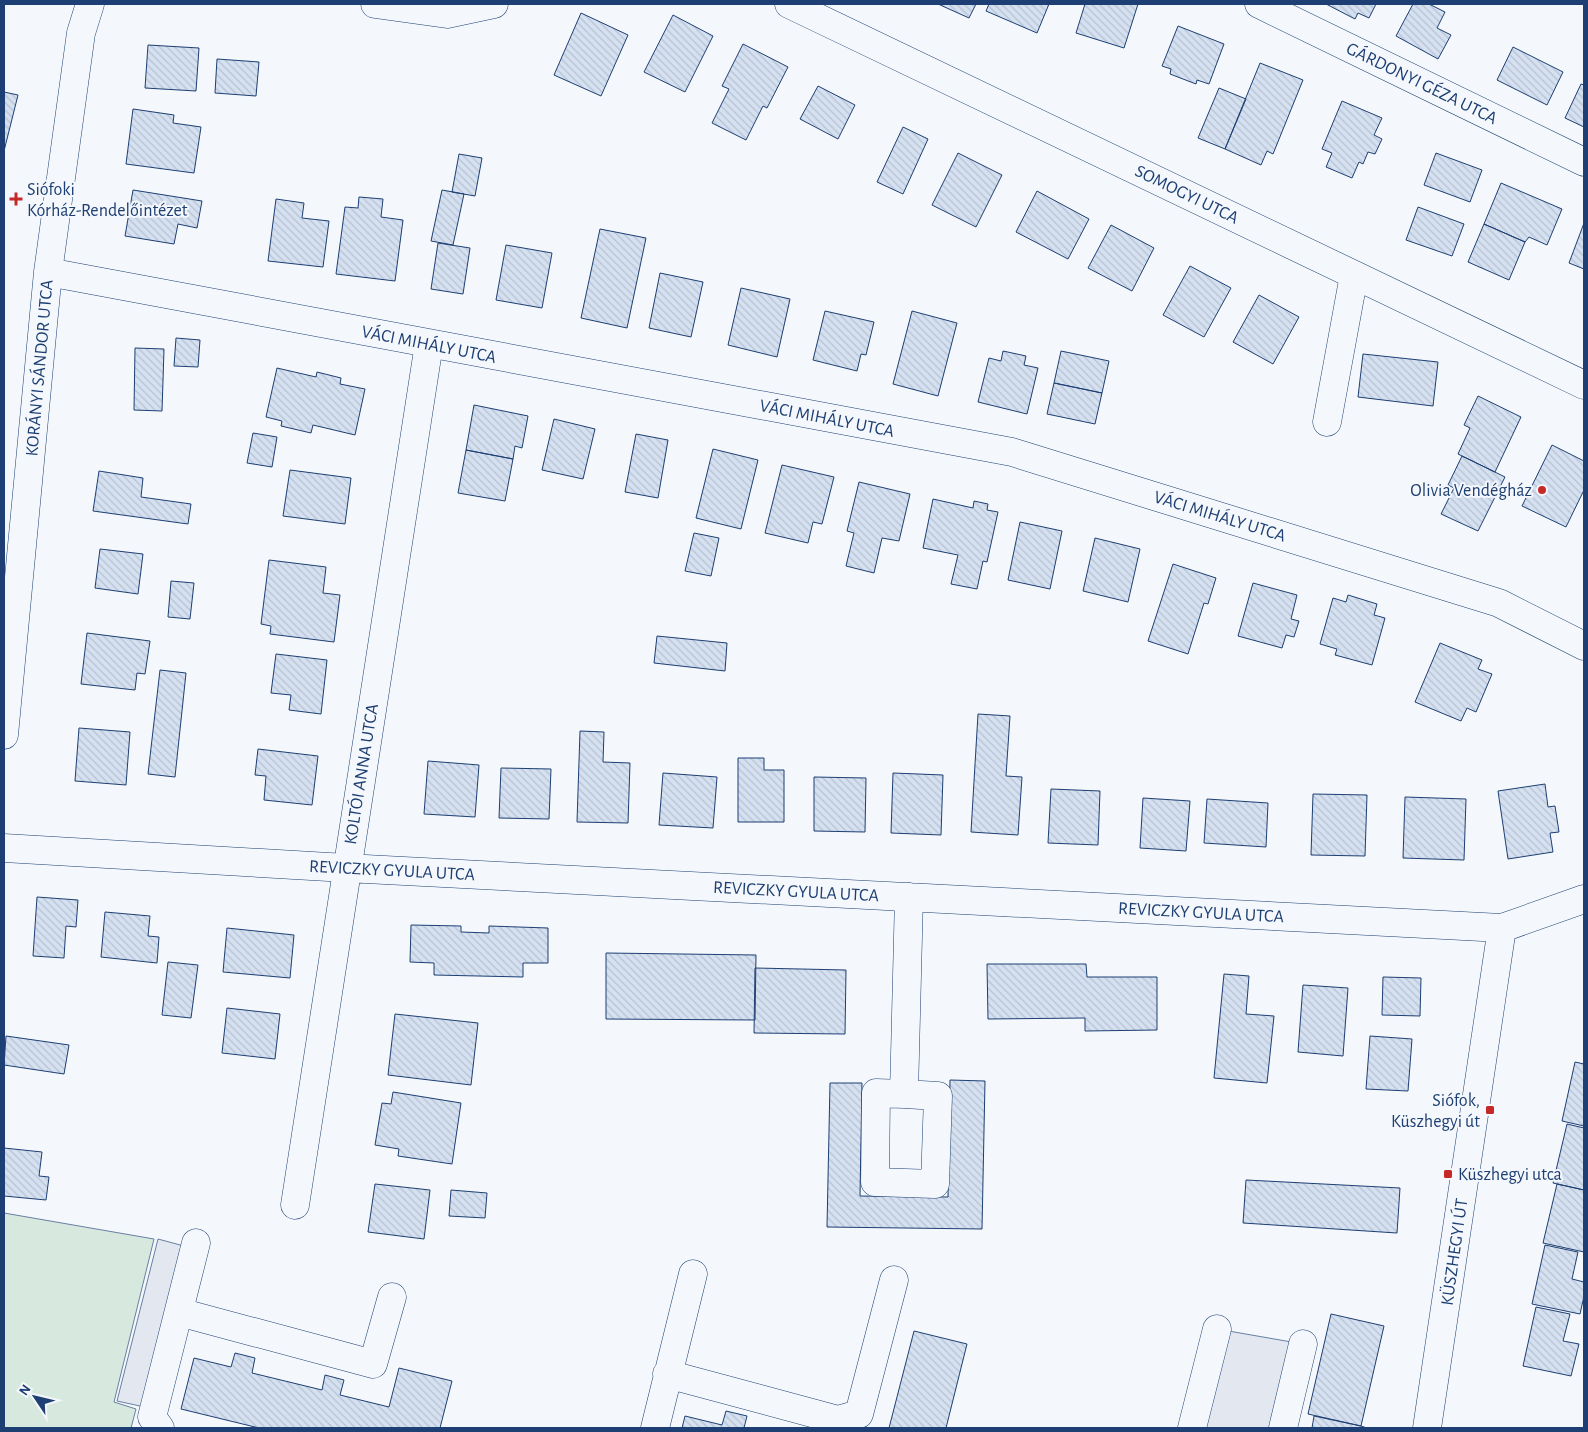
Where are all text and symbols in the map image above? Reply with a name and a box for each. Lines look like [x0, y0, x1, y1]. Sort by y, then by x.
street label: GÁRDONYI GÉZA UTCA [1343, 37, 1502, 128]
street label: SOMOGYI UTCA [1132, 162, 1242, 228]
place label: Siófoki Kórház-Rendelőintézet [27, 181, 188, 220]
marker: Siófoki Kórház-Rendelőintézet [9, 192, 23, 206]
street label: KORÁNYI SÁNDOR UTCA [20, 278, 57, 457]
street label: VÁCI MIHÁLY UTCA [360, 320, 499, 367]
street label: VÁCI MIHÁLY UTCA [758, 394, 897, 441]
place label: Olivia Vendégház [1410, 482, 1532, 500]
marker: Olivia Vendégház [1536, 484, 1548, 496]
street label: VÁCI MIHÁLY UTCA [1152, 485, 1289, 546]
street label: KOLTÓI ANNA UTCA [339, 701, 382, 846]
street label: REVICZKY GYULA UTCA [309, 858, 476, 884]
street label: REVICZKY GYULA UTCA [713, 879, 880, 905]
street label: REVICZKY GYULA UTCA [1118, 900, 1285, 926]
place label: Siófok, Küszhegyi út [1391, 1092, 1480, 1131]
marker: Siófok, Küszhegyi út [1484, 1104, 1496, 1116]
place label: Küszhegyi utca [1458, 1166, 1562, 1184]
marker: Küszhegyi utca [1442, 1168, 1454, 1180]
street label: KÜSZHEGYI ÚT [1436, 1197, 1471, 1307]
north arrow [10, 1372, 60, 1422]
text: N [17, 1382, 34, 1398]

